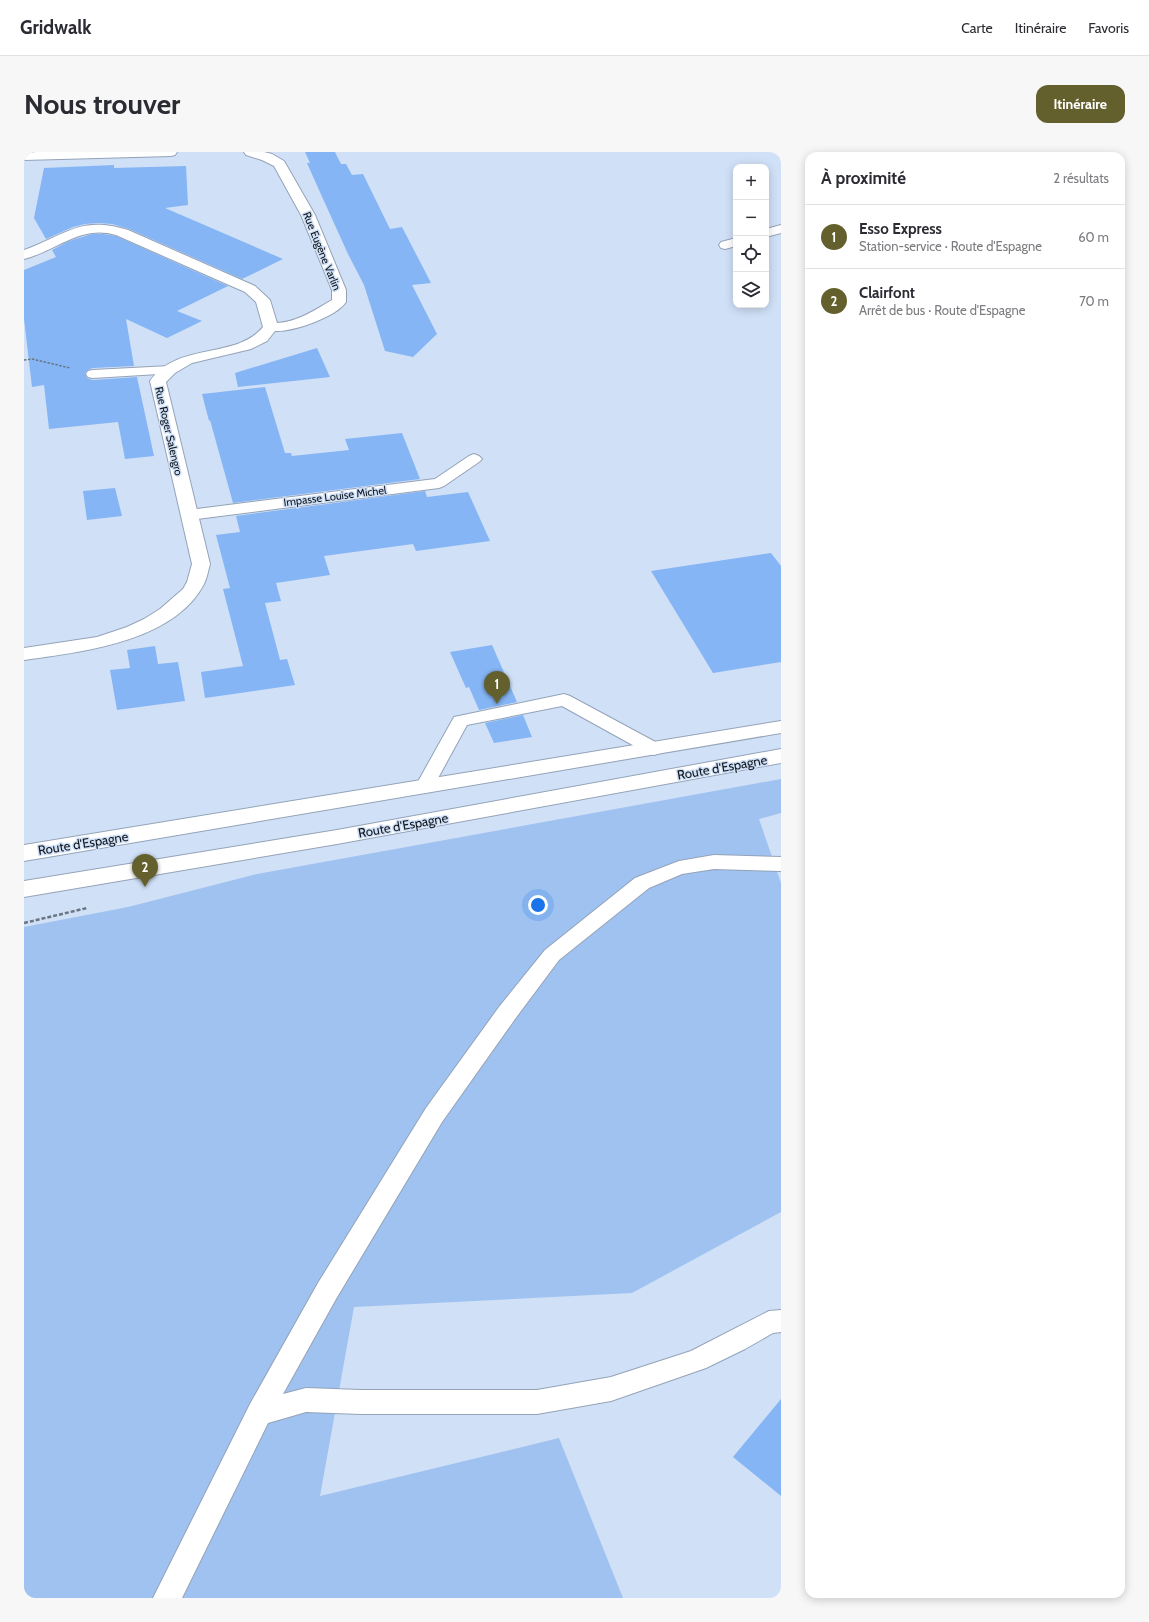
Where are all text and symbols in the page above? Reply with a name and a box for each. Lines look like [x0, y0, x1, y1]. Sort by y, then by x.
text: Gridwalk [20, 16, 92, 39]
text: Carte [961, 19, 993, 37]
text: Itinéraire [1015, 19, 1066, 37]
text: Favoris [1088, 19, 1129, 37]
button: Itinéraire [1036, 85, 1125, 123]
text: Nous trouver [24, 87, 180, 121]
map controls [733, 164, 769, 308]
button: + [733, 164, 769, 200]
text: À proximité [821, 168, 906, 188]
text: 2 résultats [1053, 170, 1109, 186]
button: − [733, 200, 769, 236]
street label: Rue Eugène Varlin [300, 210, 344, 292]
text: Esso Express [859, 220, 942, 238]
text: 1 [832, 229, 836, 245]
text: 60 m [1078, 229, 1109, 245]
button: locate [733, 236, 769, 272]
text: Station-service · Route d'Espagne [859, 238, 1042, 254]
button: layers [733, 272, 769, 308]
text: Clairfont [859, 284, 915, 302]
text: 2 [831, 293, 837, 309]
text: 70 m [1079, 293, 1109, 309]
text: Arrêt de bus · Route d'Espagne [859, 302, 1025, 318]
street label: Rue Roger Salengro [152, 385, 186, 477]
street label: Impasse Louise Michel [283, 483, 388, 509]
pin: 1 [484, 671, 510, 704]
street label: Route d'Espagne [676, 751, 769, 783]
street label: Route d'Espagne [357, 809, 450, 841]
street label: Route d'Espagne [37, 828, 130, 858]
pin: 2 [132, 854, 158, 887]
your location [528, 895, 548, 915]

